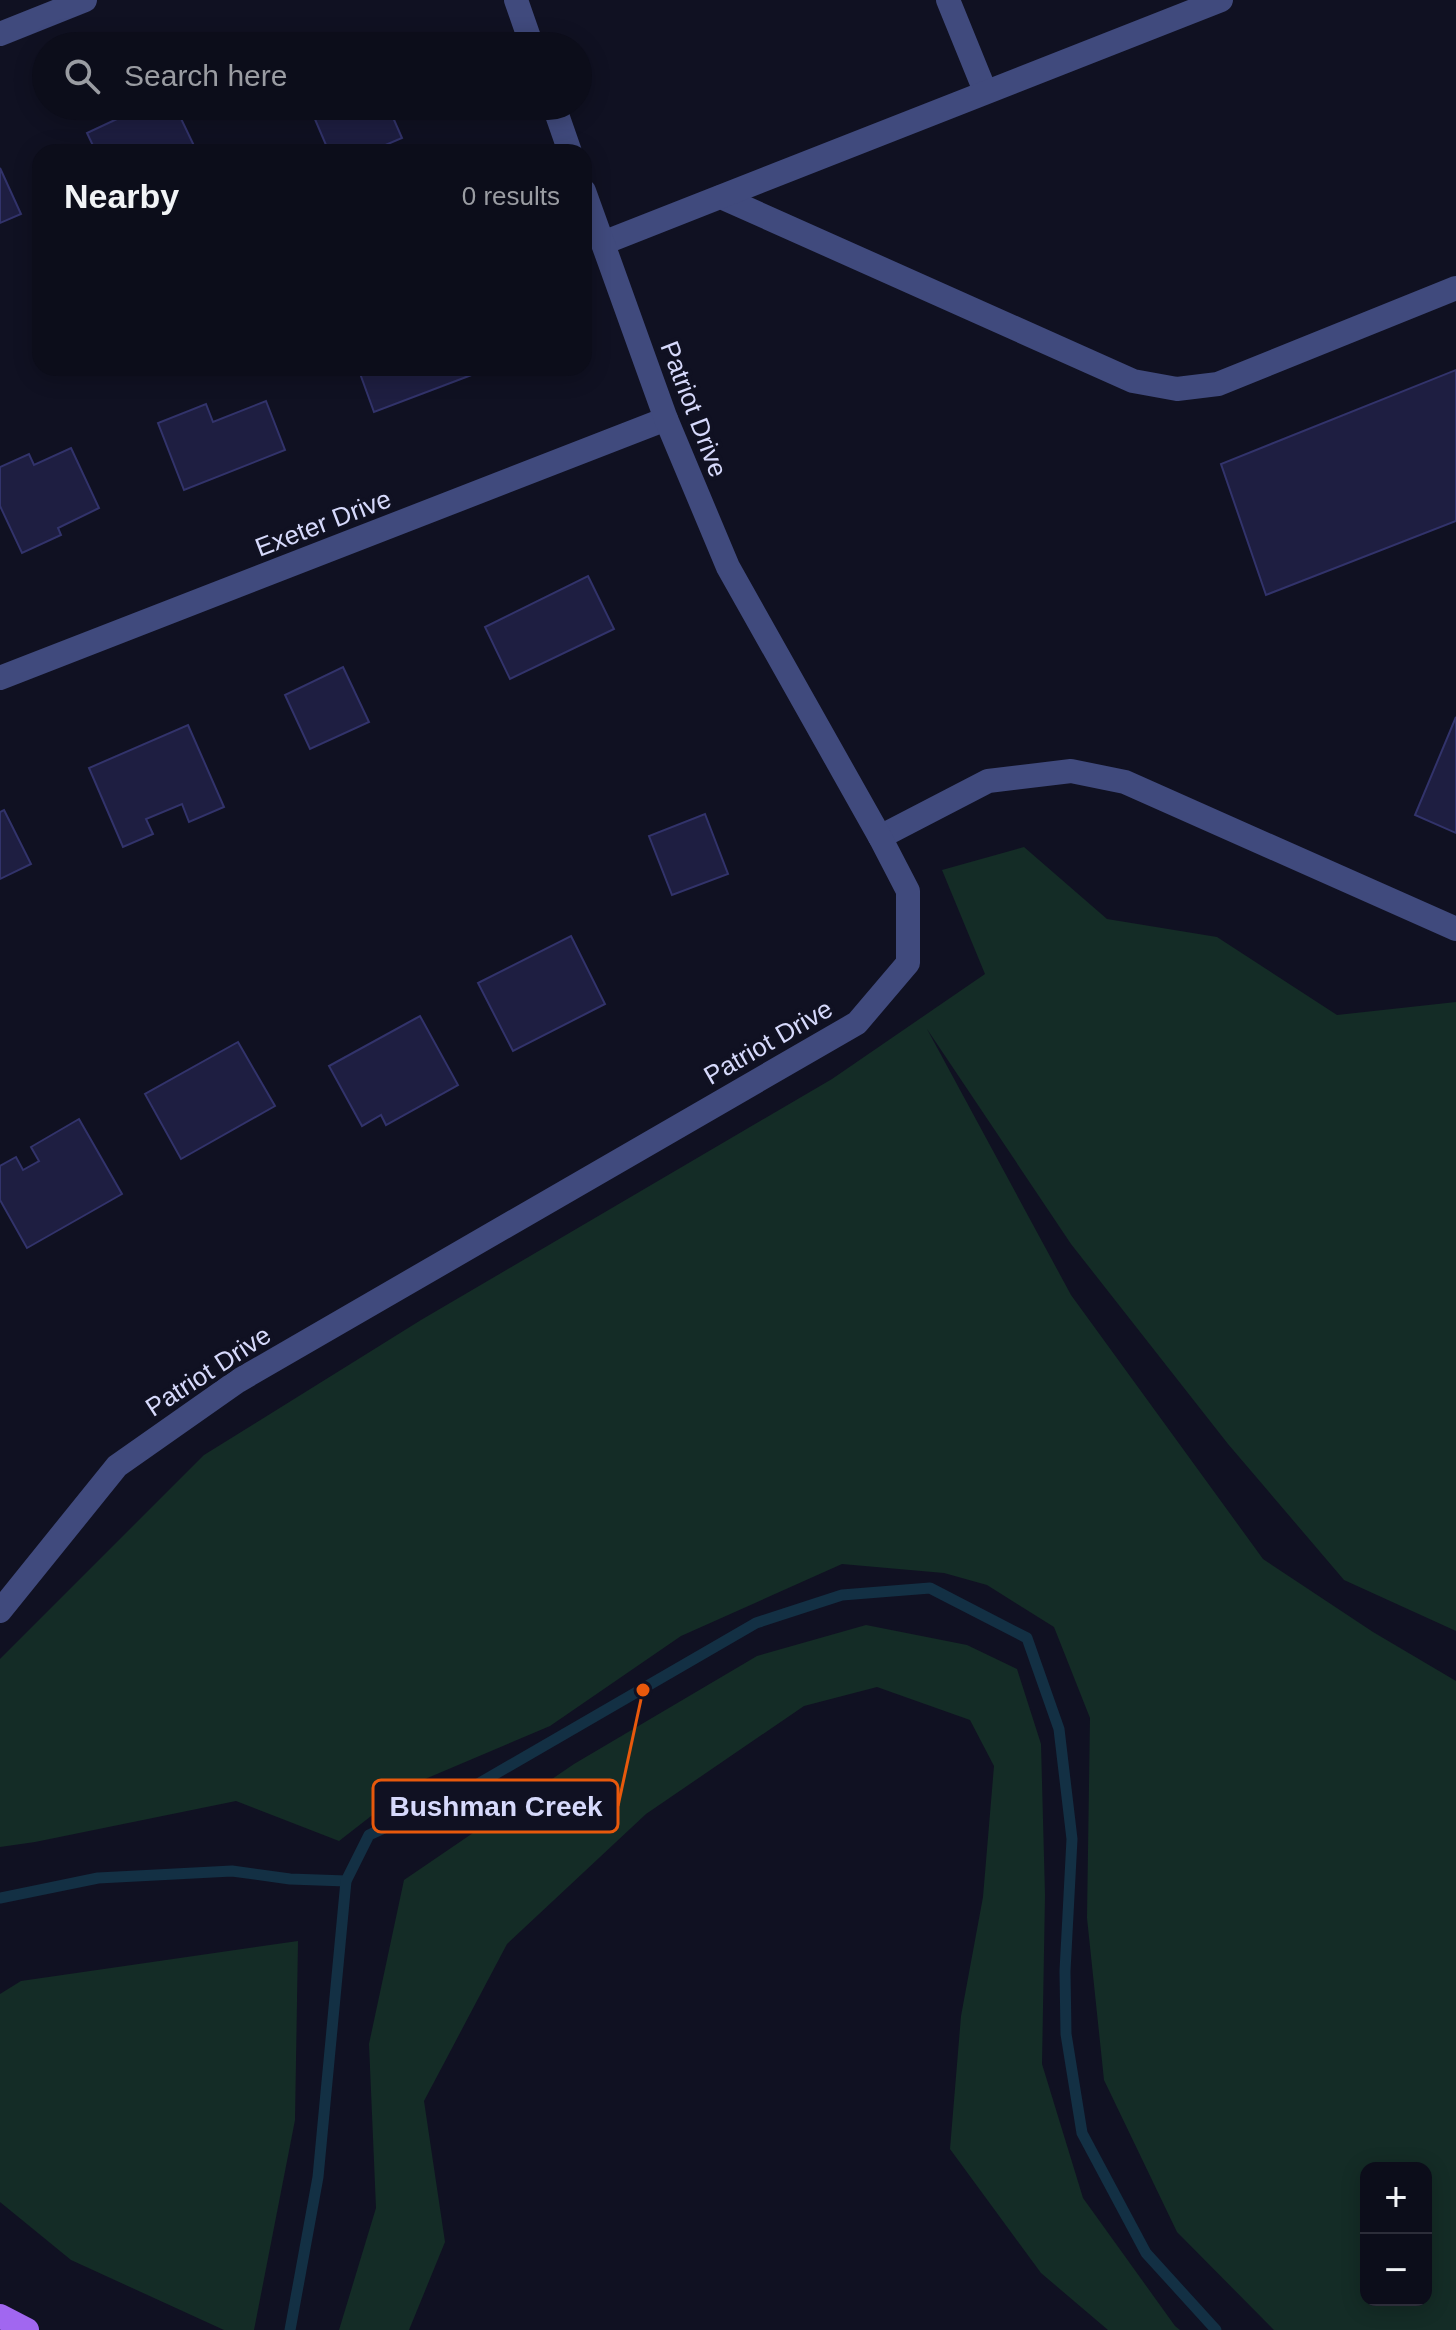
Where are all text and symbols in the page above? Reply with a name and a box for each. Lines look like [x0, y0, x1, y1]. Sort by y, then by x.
search box [32, 32, 592, 120]
icon: search [60, 54, 104, 98]
text: Search here [124, 59, 287, 92]
text: Nearby [64, 177, 179, 215]
text: 0 results [462, 181, 560, 211]
street label: Patriot Drive [654, 337, 734, 481]
street label: Exeter Drive [251, 483, 395, 563]
street label: Patriot Drive [699, 993, 837, 1091]
street label: Patriot Drive [140, 1319, 276, 1423]
callout: Bushman Creek [373, 1780, 618, 1832]
text: Bushman Creek [389, 1791, 603, 1822]
map controls [1360, 2162, 1432, 2306]
button: + [1360, 2162, 1432, 2234]
button: − [1360, 2234, 1432, 2306]

